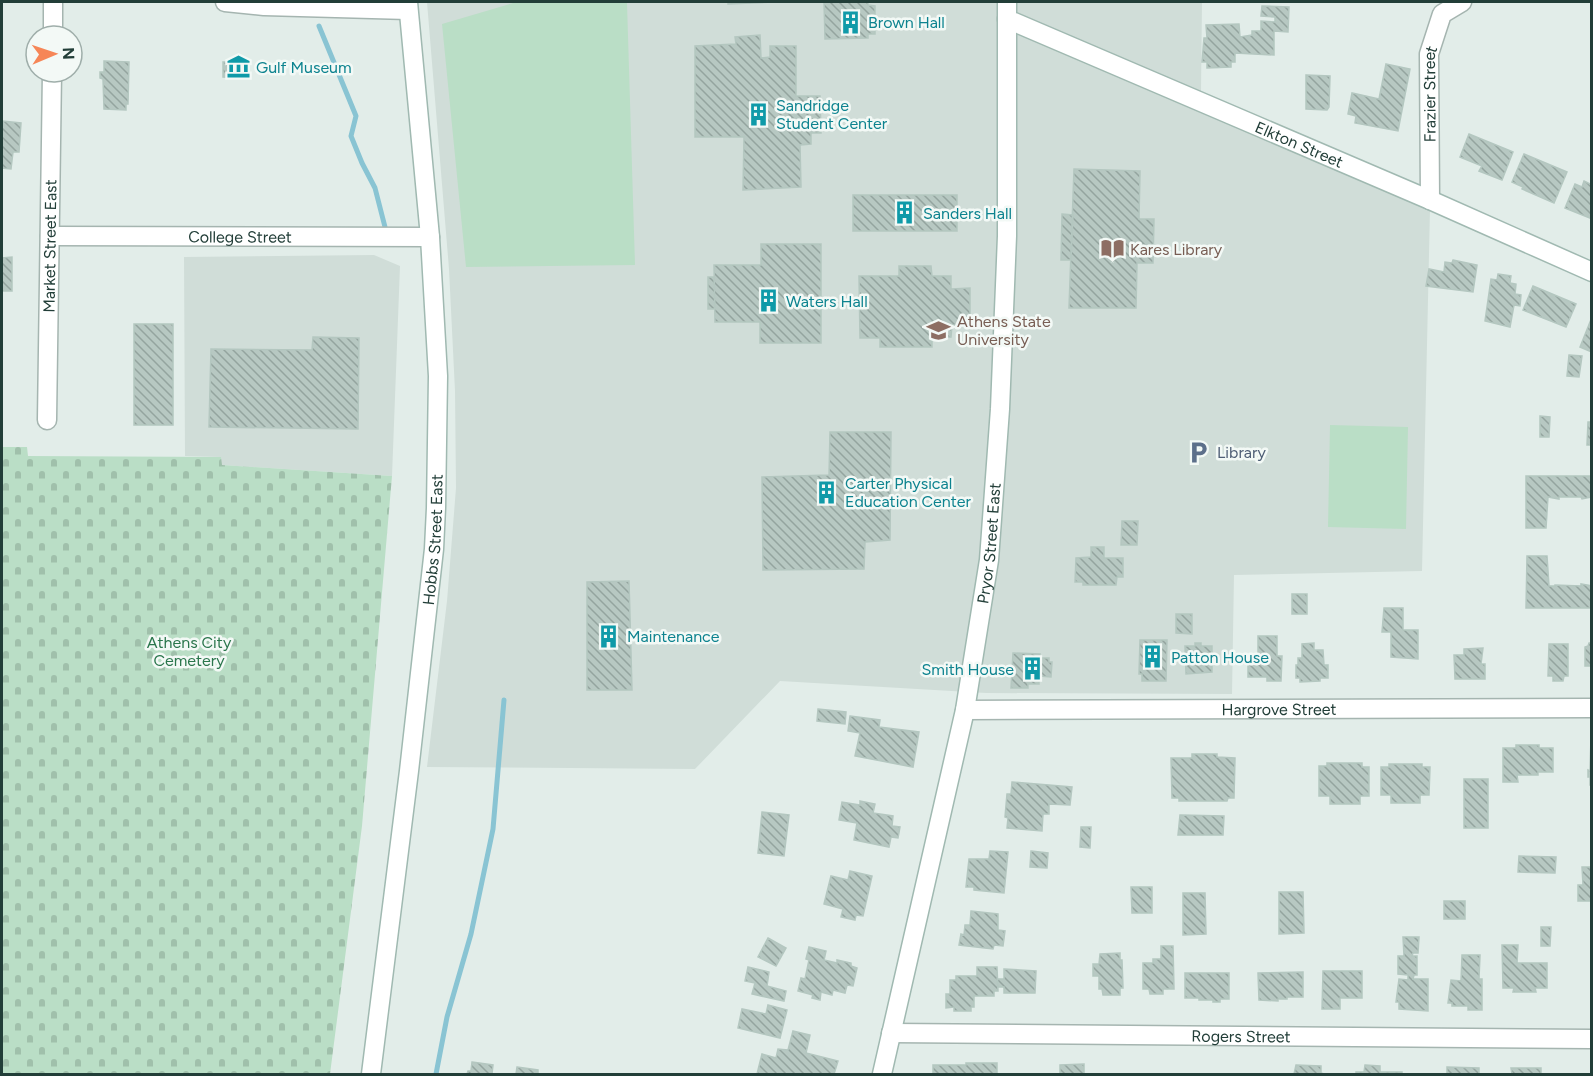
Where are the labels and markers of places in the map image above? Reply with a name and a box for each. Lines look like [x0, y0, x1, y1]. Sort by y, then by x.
building icon: Brown Hall [837, 9, 863, 35]
place label: Brown Hall [868, 13, 945, 32]
museum icon: Gulf Museum [225, 54, 251, 80]
place label: Gulf Museum [256, 58, 352, 77]
place label: Sandridge Student Center [776, 96, 888, 133]
building icon: Sandridge Student Center [745, 101, 771, 127]
building icon: Sanders Hall [892, 200, 918, 226]
place label: Sanders Hall [923, 204, 1012, 223]
library icon: Kares Library [1099, 236, 1125, 262]
place label: Kares Library [1130, 240, 1223, 259]
building icon: Waters Hall [755, 288, 781, 314]
place label: Waters Hall [786, 292, 868, 311]
place label: Athens State University [957, 312, 1051, 349]
school or university icon: Athens State University [926, 317, 952, 343]
parking icon: Library [1186, 439, 1212, 465]
place label: Library [1217, 443, 1266, 462]
place label: Carter Physical Education Center [845, 474, 971, 511]
building icon: Carter Physical Education Center [814, 479, 840, 505]
building icon: Maintenance [596, 623, 622, 649]
place label: Maintenance [627, 627, 720, 646]
building icon: Patton House [1140, 644, 1166, 670]
place label: Patton House [1171, 648, 1269, 667]
building icon: Smith House [1019, 656, 1045, 682]
place label: Smith House [922, 660, 1014, 679]

